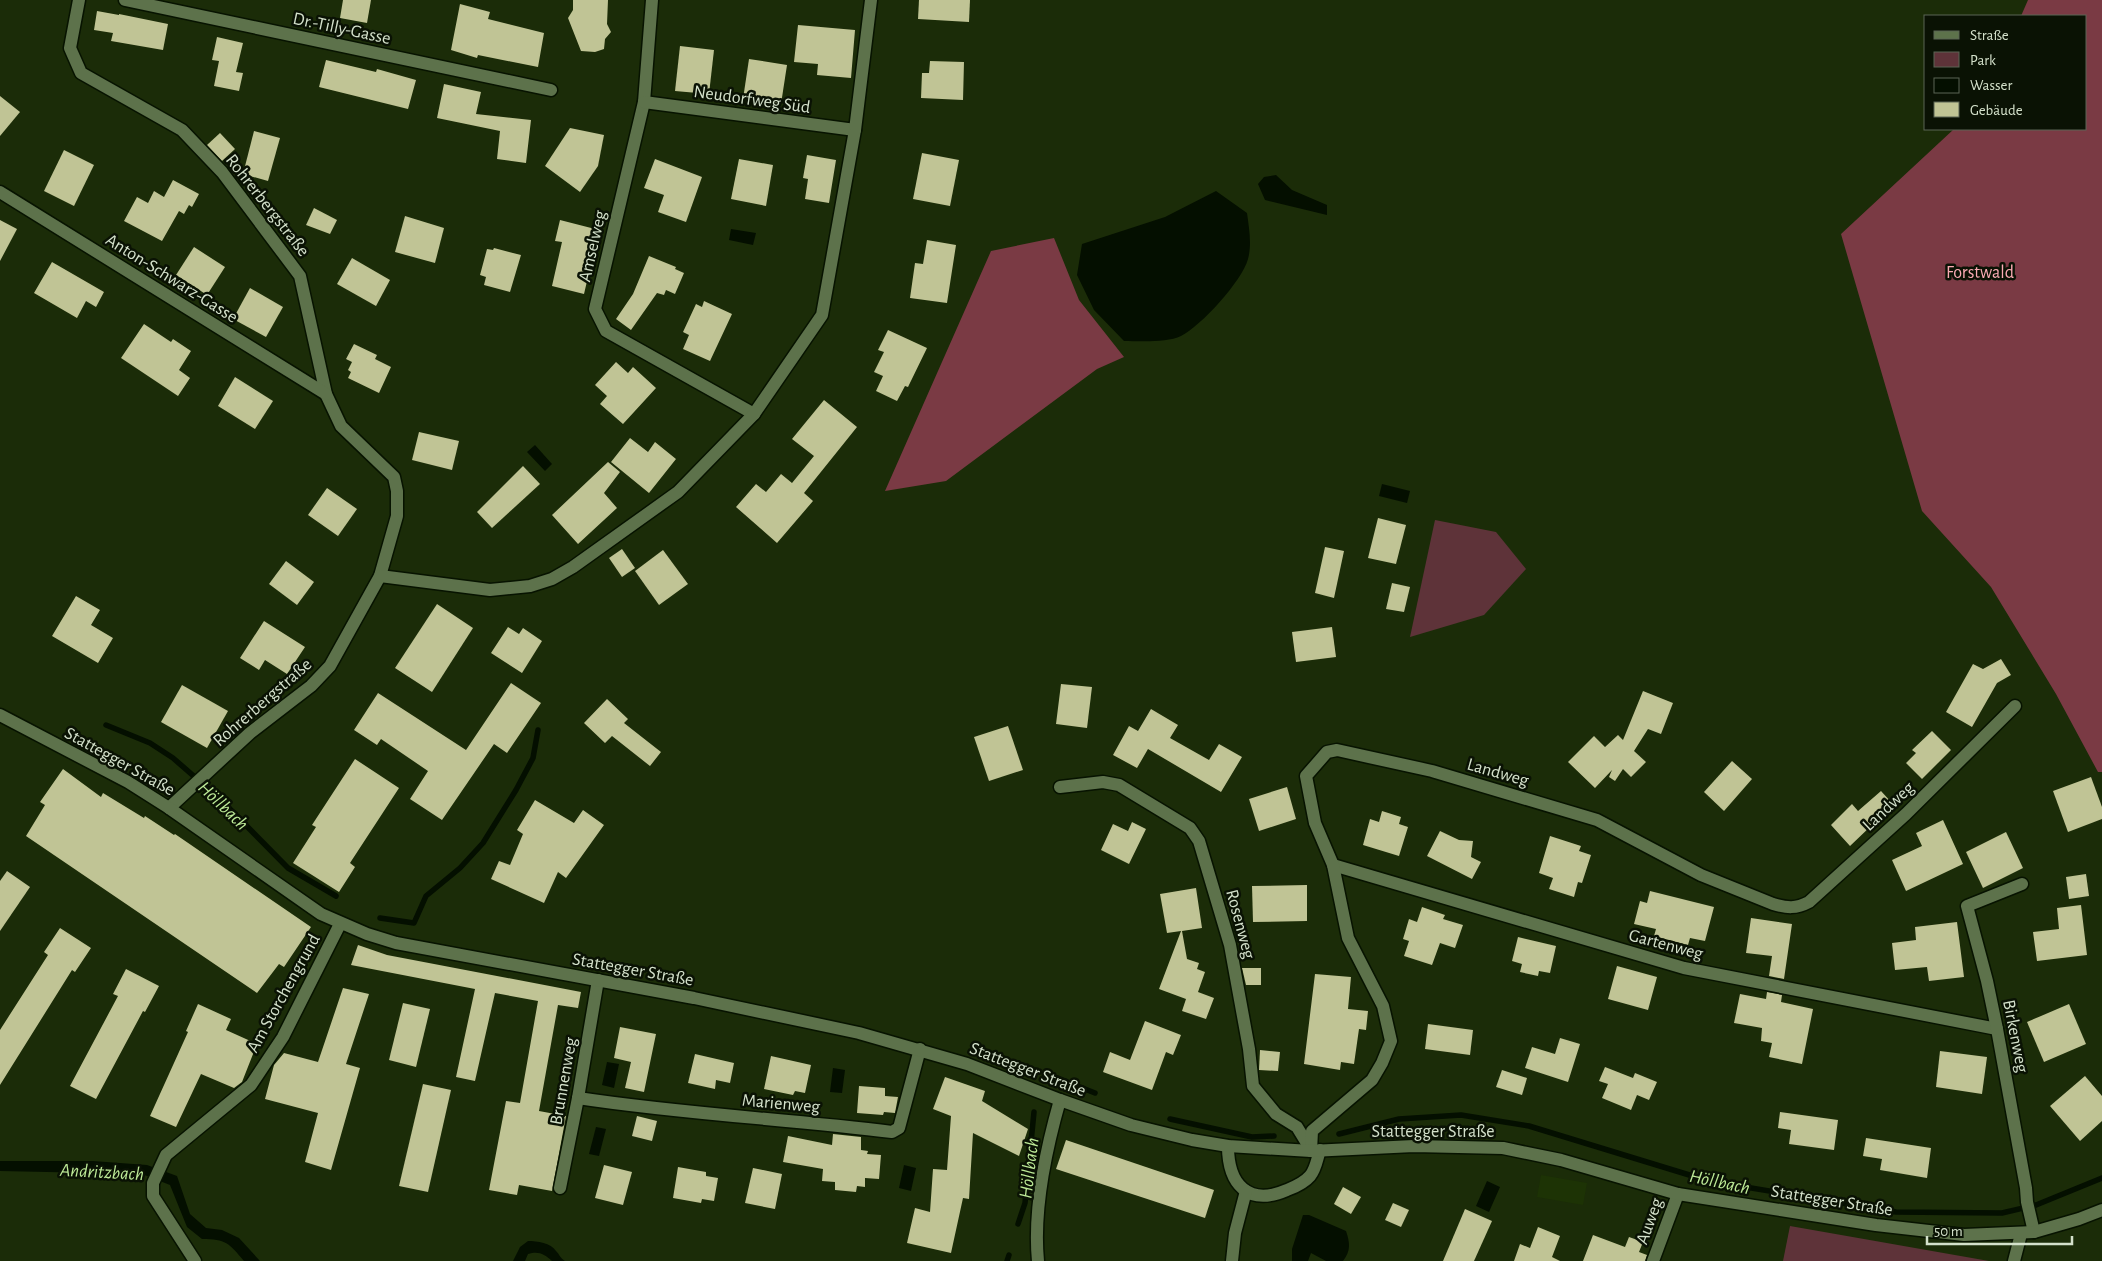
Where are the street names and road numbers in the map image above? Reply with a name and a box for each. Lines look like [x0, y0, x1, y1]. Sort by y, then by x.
street label: Dr.-Tilly-Gasse [291, 10, 392, 48]
street label: Neudorfweg Süd [692, 83, 811, 117]
street label: Rohrerbergstraße [222, 151, 312, 260]
street label: Amselweg [576, 209, 610, 284]
street label: Anton-Schwarz-Gasse [102, 231, 241, 327]
street label: Rohrerbergstraße [210, 655, 315, 750]
street label: Stattegger Straße [61, 724, 178, 800]
street label: Landweg [1465, 756, 1531, 790]
street label: Landweg [1860, 779, 1918, 835]
street label: Rosenweg [1222, 888, 1258, 961]
street label: Gartenweg [1627, 926, 1705, 964]
street label: Am Storchengrund [244, 931, 324, 1056]
street label: Stattegger Straße [571, 950, 695, 990]
street label: Birkenweg [1999, 998, 2031, 1074]
street label: Brunnenweg [547, 1036, 581, 1126]
street label: Stattegger Straße [967, 1039, 1088, 1100]
street label: Marienweg [741, 1092, 821, 1116]
street label: Stattegger Straße [1372, 1123, 1494, 1141]
street label: Stattegger Straße [1770, 1182, 1894, 1219]
street label: Auweg [1633, 1196, 1667, 1247]

